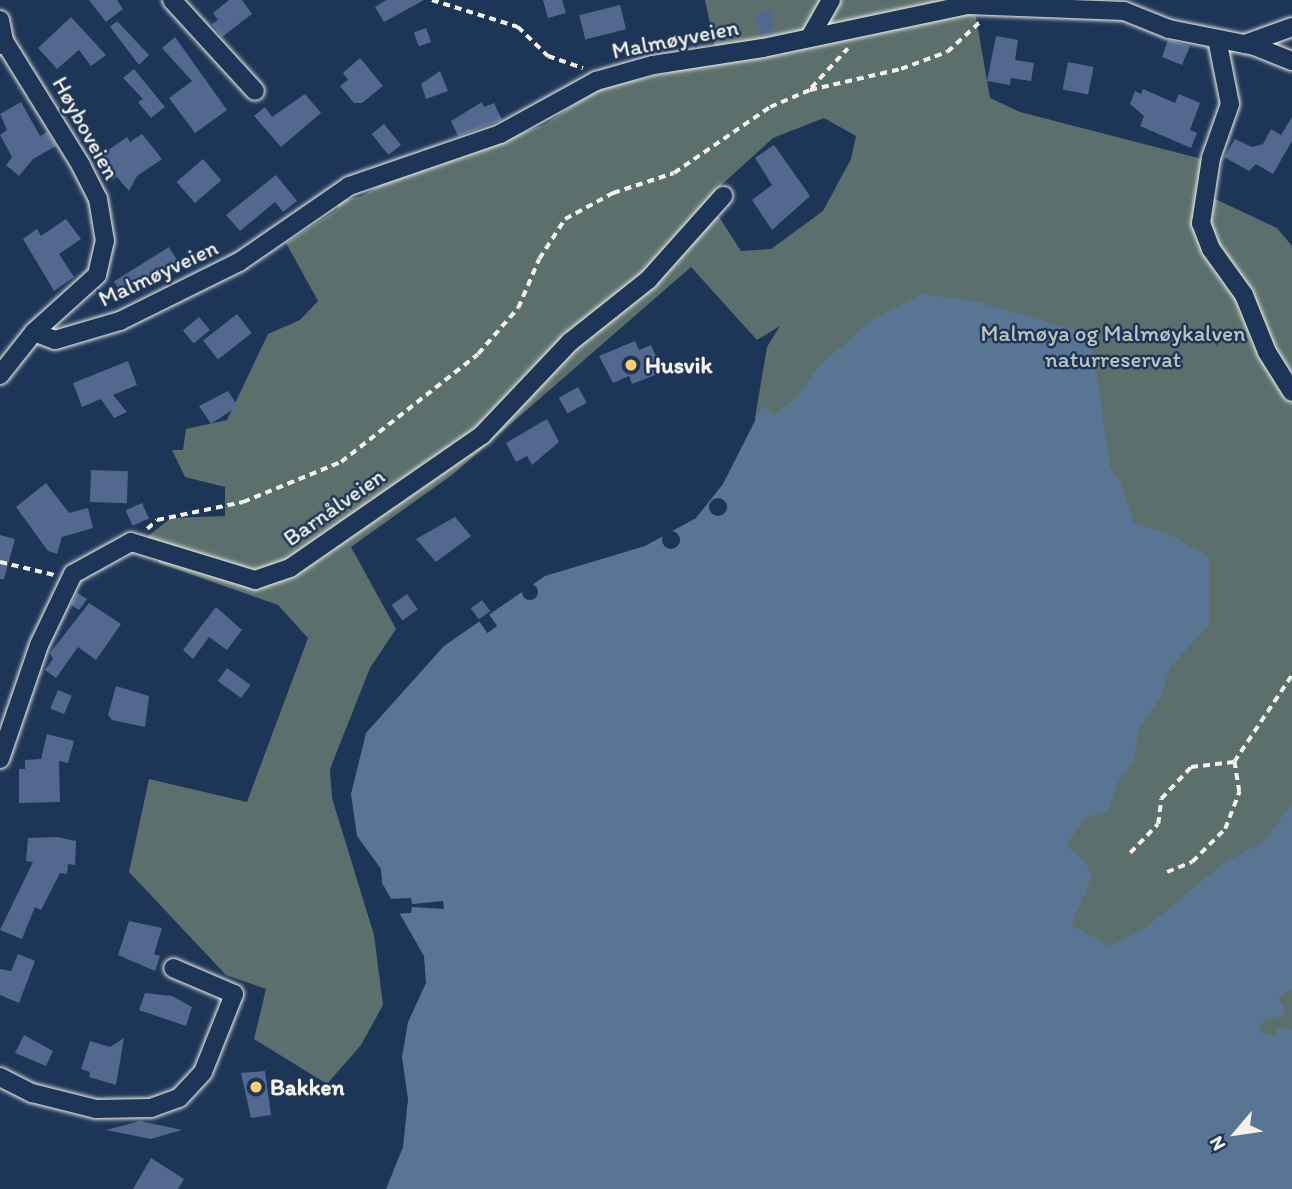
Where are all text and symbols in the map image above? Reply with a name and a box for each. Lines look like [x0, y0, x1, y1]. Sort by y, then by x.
street label: Malmøyveien [609, 13, 741, 65]
street label: Høyboveien [46, 72, 126, 184]
street label: Malmøyveien [94, 233, 222, 313]
park label: Malmøya og Malmøykalven naturreservat [980, 319, 1246, 373]
place label: Husvik [645, 351, 712, 379]
marker: Husvik [623, 357, 639, 373]
street label: Barnålveien [278, 462, 390, 552]
place label: Bakken [270, 1073, 344, 1101]
marker: Bakken [248, 1079, 264, 1095]
north arrow [1201, 1098, 1271, 1168]
text: N [1204, 1132, 1230, 1155]

